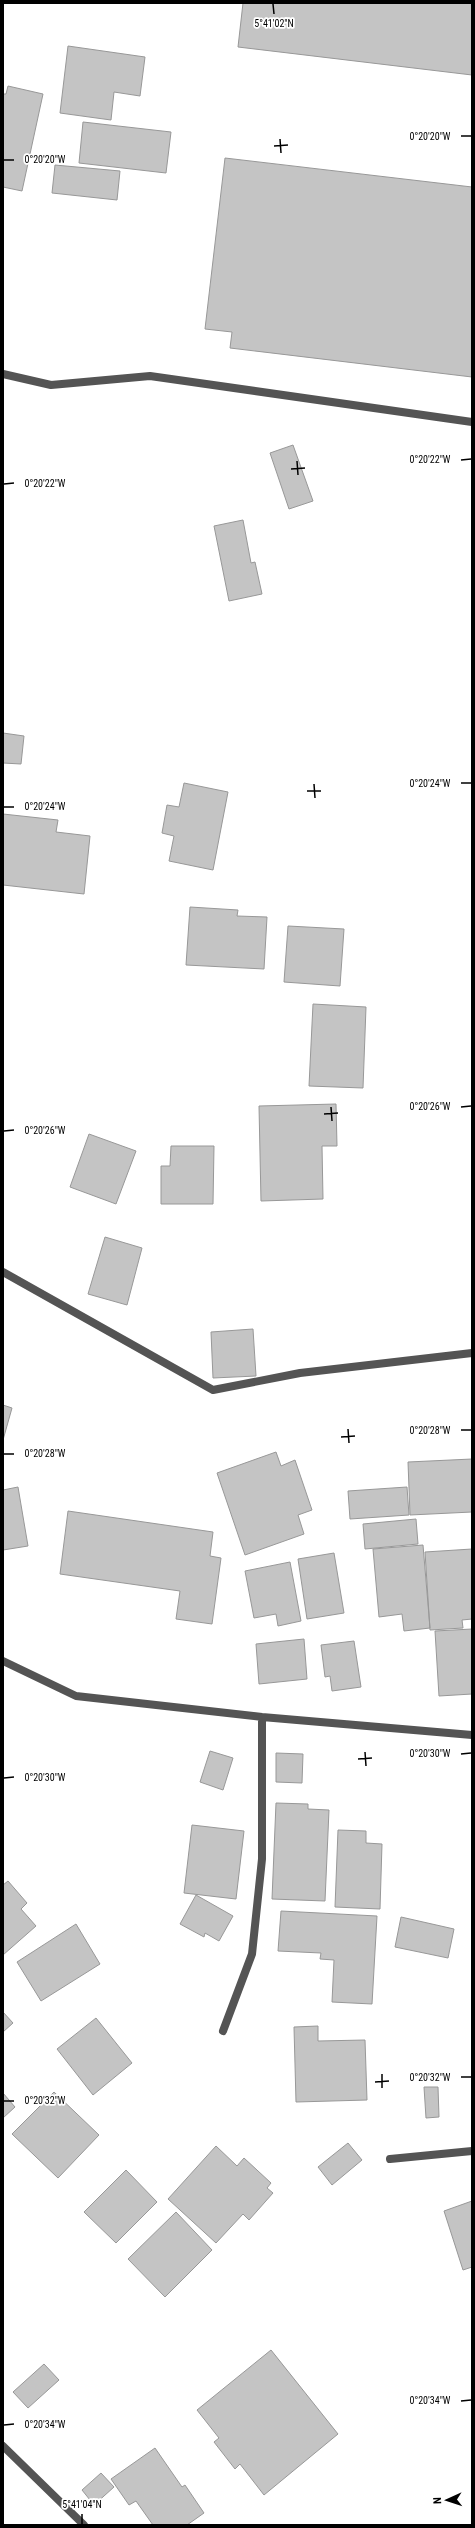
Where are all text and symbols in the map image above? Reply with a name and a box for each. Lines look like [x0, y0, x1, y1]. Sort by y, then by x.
text: 5°41'02"N [254, 18, 294, 29]
text: 0°20'20"W [410, 131, 451, 142]
text: 0°20'20"W [25, 154, 66, 165]
text: 0°20'22"W [410, 454, 451, 465]
text: 0°20'22"W [25, 478, 66, 489]
text: 0°20'24"W [410, 778, 451, 789]
text: 0°20'24"W [25, 801, 66, 812]
text: 0°20'26"W [410, 1101, 451, 1112]
text: 0°20'26"W [25, 1125, 66, 1136]
text: 0°20'28"W [410, 1425, 451, 1436]
text: 0°20'28"W [25, 1448, 66, 1459]
text: 0°20'30"W [410, 1748, 451, 1759]
text: 0°20'30"W [25, 1772, 66, 1783]
text: 0°20'32"W [410, 2072, 451, 2083]
text: 0°20'32"W [25, 2095, 66, 2106]
text: 0°20'34"W [410, 2395, 451, 2406]
text: 0°20'34"W [25, 2419, 66, 2430]
north arrow [427, 2480, 467, 2520]
text: N [431, 2497, 444, 2504]
text: 5°41'04"N [62, 2499, 102, 2510]

